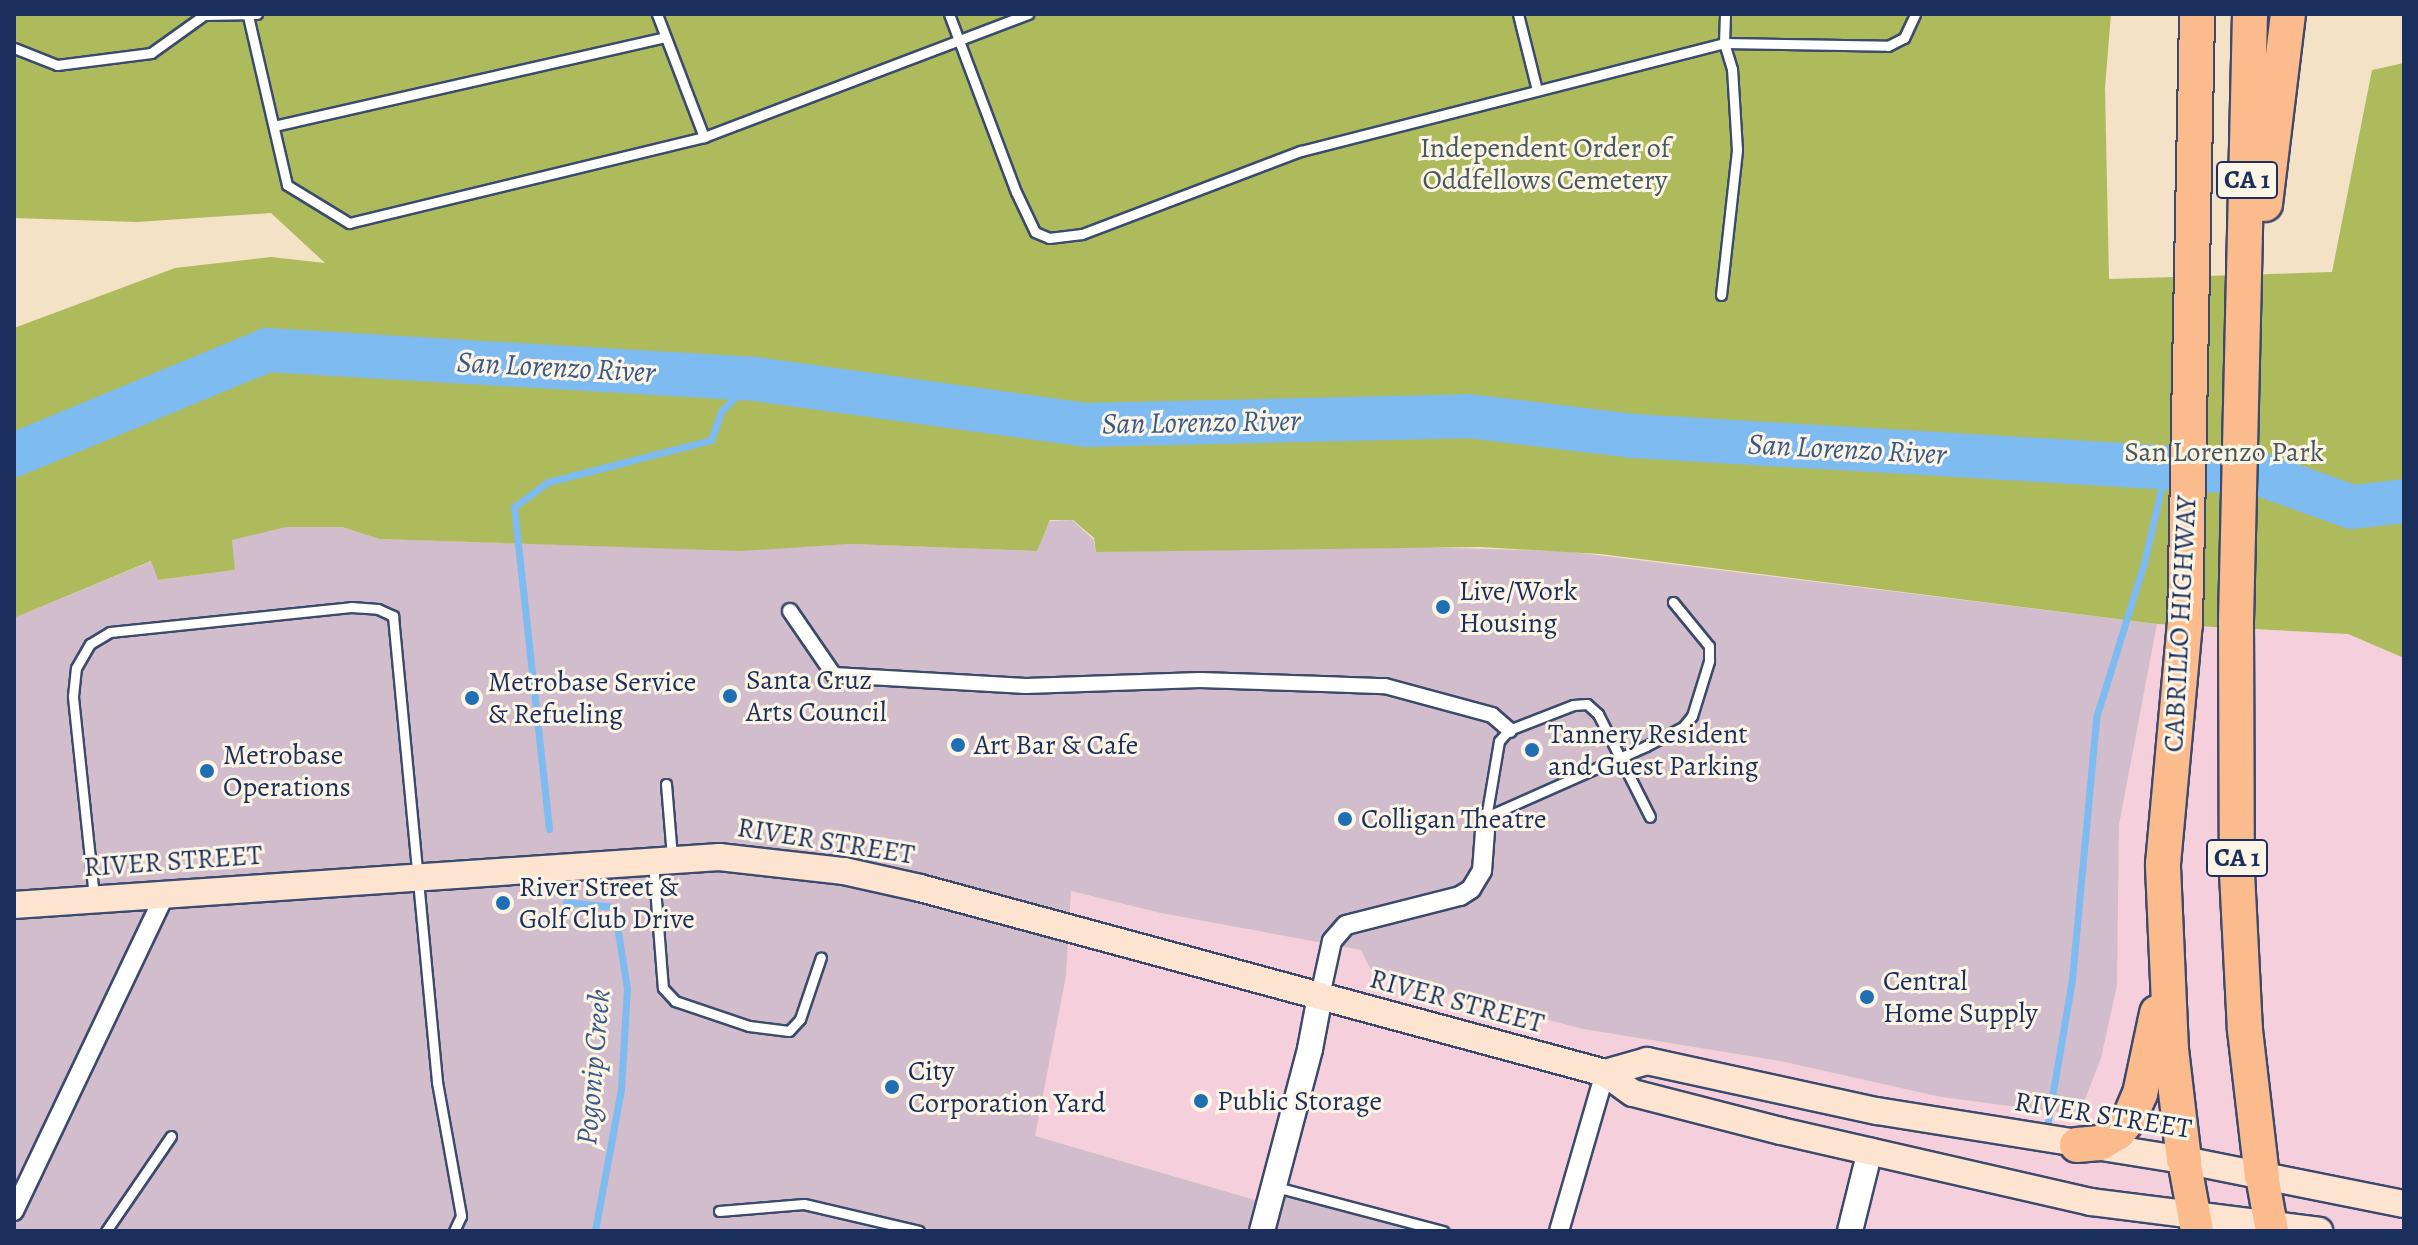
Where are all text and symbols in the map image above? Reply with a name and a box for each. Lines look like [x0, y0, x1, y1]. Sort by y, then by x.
park label: Independent Order of Oddfellows Cemetery [1420, 131, 1670, 197]
road number: CA 1 [2215, 158, 2279, 202]
water label: San Lorenzo River [456, 344, 656, 390]
water label: San Lorenzo River [1101, 402, 1301, 442]
water label: San Lorenzo River [1747, 426, 1947, 472]
park label: San Lorenzo Park [2124, 435, 2324, 469]
street label: CABRILLO HIGHWAY [2157, 495, 2203, 753]
place label: Live/Work Housing [1459, 574, 1577, 640]
marker: Live/Work Housing [1434, 598, 1452, 616]
place label: Santa Cruz Arts Council [746, 663, 887, 729]
place label: Metrobase Service & Refueling [488, 665, 696, 731]
marker: Santa Cruz Arts Council [721, 687, 739, 705]
marker: Metrobase Service & Refueling [463, 689, 481, 707]
place label: Tannery Resident and Guest Parking [1548, 717, 1759, 783]
place label: Art Bar & Cafe [974, 728, 1138, 762]
marker: Art Bar & Cafe [949, 736, 967, 754]
place label: Metrobase Operations [223, 738, 351, 804]
marker: Tannery Resident and Guest Parking [1523, 741, 1541, 759]
marker: Metrobase Operations [198, 762, 216, 780]
place label: Colligan Theatre [1361, 802, 1547, 836]
street label: RIVER STREET [735, 810, 917, 872]
marker: Colligan Theatre [1336, 810, 1354, 828]
road number: CA 1 [2205, 836, 2269, 880]
street label: RIVER STREET [82, 838, 264, 884]
place label: River Street & Golf Club Drive [519, 870, 695, 936]
marker: River Street & Golf Club Drive [494, 894, 512, 912]
street label: RIVER STREET [1366, 962, 1548, 1040]
place label: Central Home Supply [1883, 964, 2038, 1030]
water label: Pogonip Creek [568, 988, 618, 1146]
marker: Central Home Supply [1858, 988, 1876, 1006]
place label: City Corporation Yard [908, 1054, 1106, 1120]
marker: City Corporation Yard [883, 1078, 901, 1096]
place label: Public Storage [1217, 1084, 1382, 1118]
street label: RIVER STREET [2012, 1084, 2194, 1146]
marker: Public Storage [1192, 1092, 1210, 1110]

